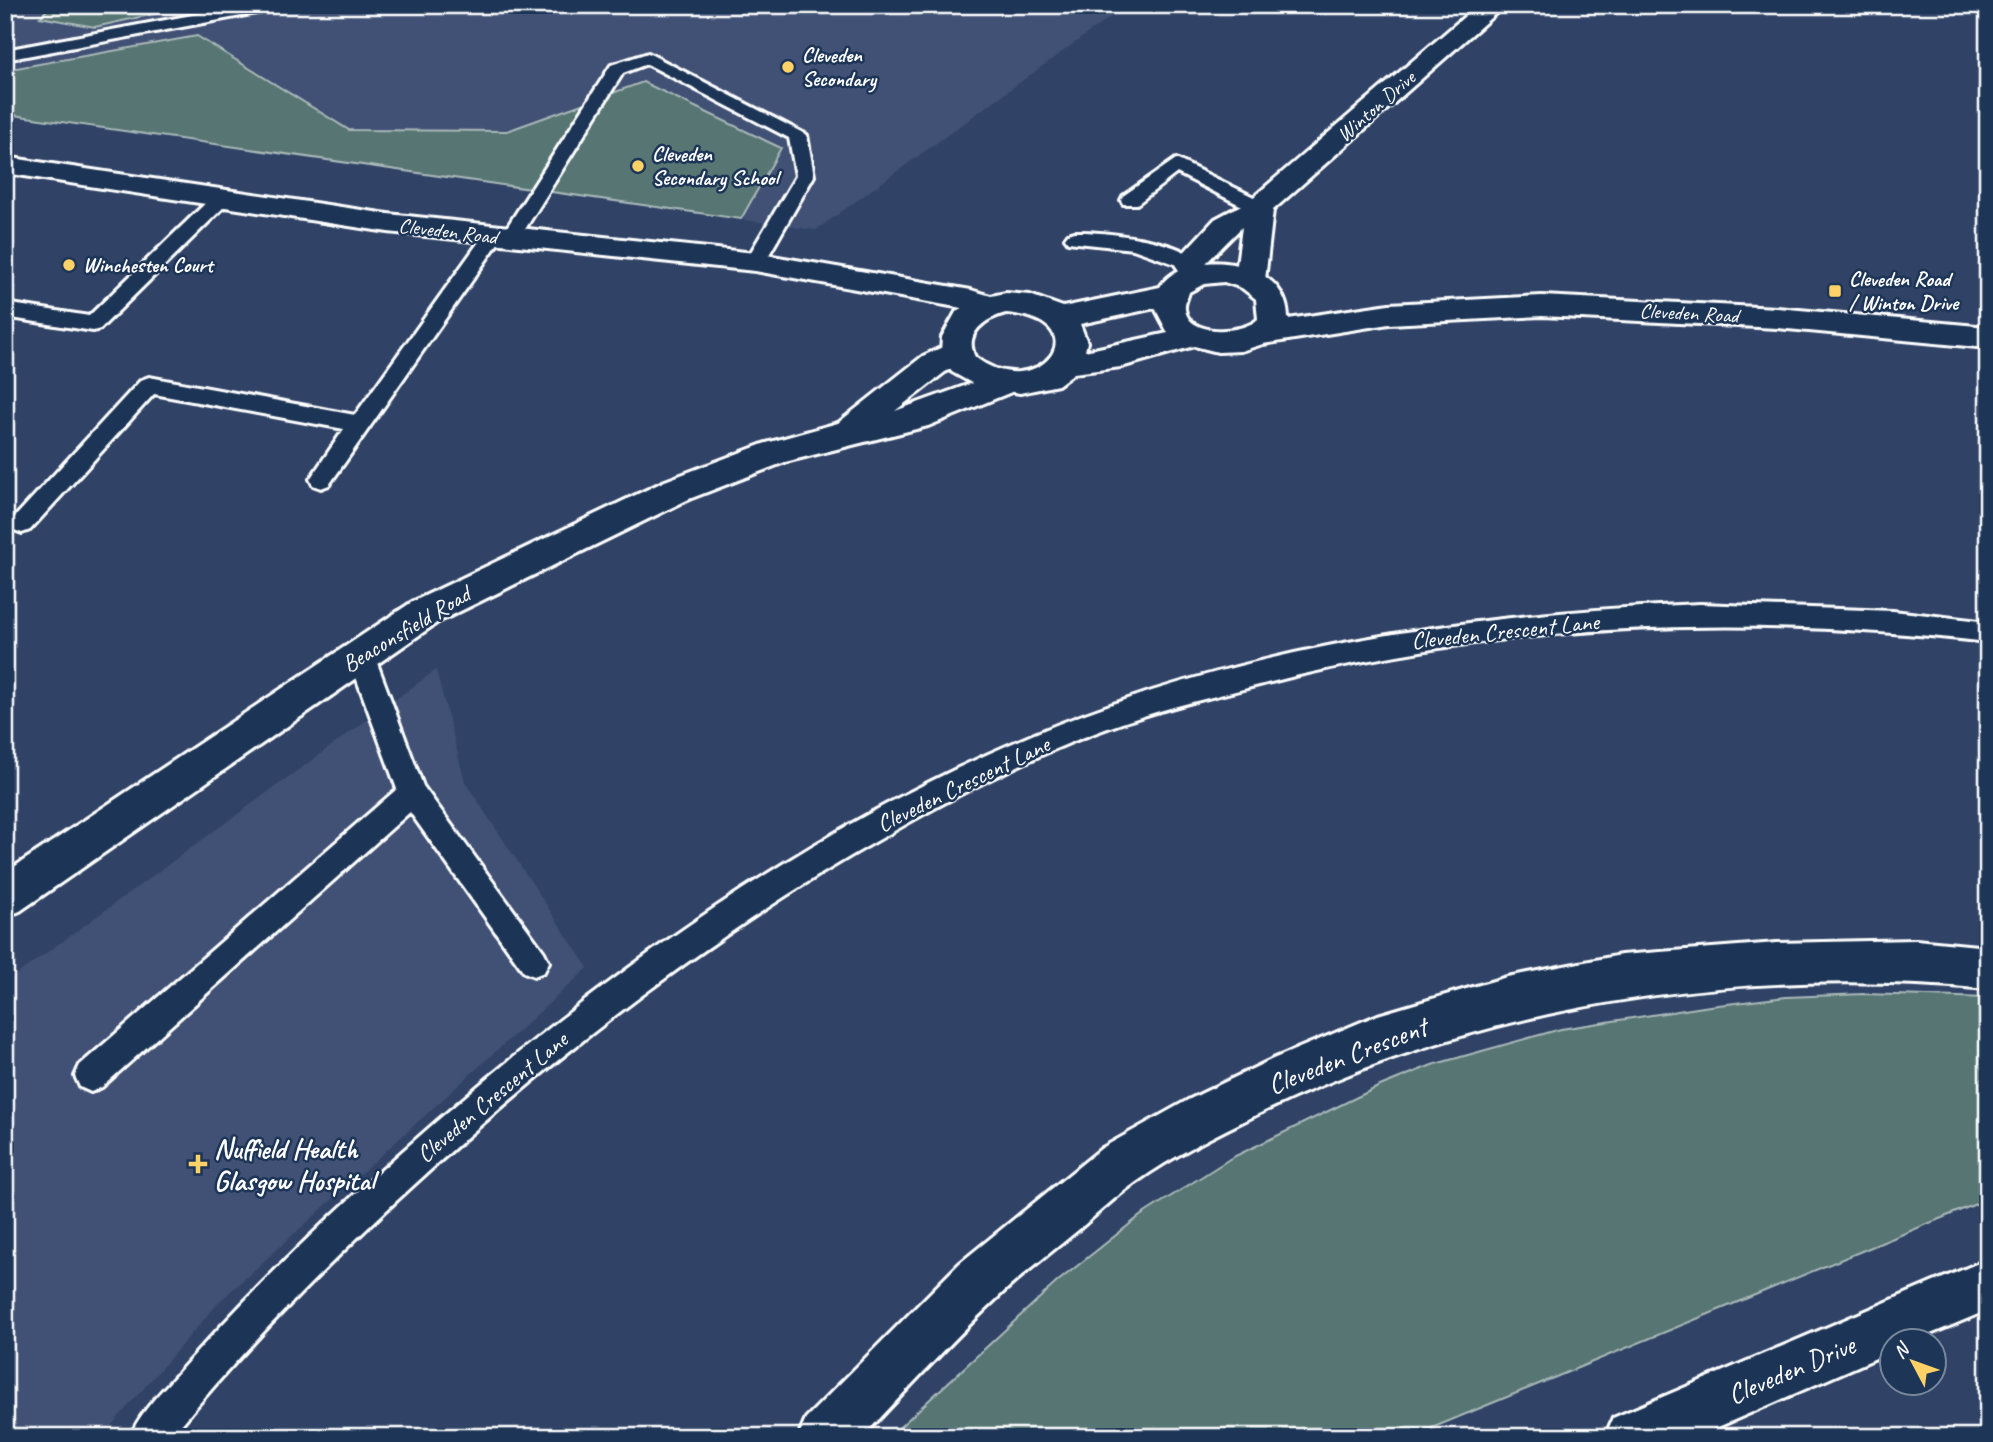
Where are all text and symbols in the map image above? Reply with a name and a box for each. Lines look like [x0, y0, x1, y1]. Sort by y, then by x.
place label: Cleveden Secondary [802, 42, 878, 93]
marker: Cleveden Secondary [780, 59, 796, 75]
street label: Winton Drive [1331, 63, 1422, 147]
place label: Cleveden Secondary School [652, 141, 782, 192]
marker: Cleveden Secondary School [630, 158, 646, 174]
street label: Cleveden Road [397, 212, 502, 250]
place label: Winchesten Court [83, 252, 216, 278]
marker: Winchesten Court [61, 257, 77, 273]
place label: Cleveden Road / Winton Drive [1849, 266, 1960, 316]
marker: Cleveden Road / Winton Drive [1827, 283, 1843, 299]
street label: Cleveden Road [1639, 297, 1743, 329]
street label: Beaconsfield Road [336, 577, 479, 679]
street label: Cleveden Crescent Lane [1410, 606, 1602, 656]
street label: Cleveden Crescent Lane [872, 728, 1056, 839]
street label: Cleveden Crescent [1263, 1008, 1435, 1102]
street label: Cleveden Crescent Lane [410, 1024, 575, 1169]
place label: Nuffield Health Glasgow Hospital [214, 1131, 380, 1198]
marker: Nuffield Health Glasgow Hospital [188, 1154, 208, 1174]
street label: Cleveden Drive [1722, 1326, 1862, 1412]
north arrow [1878, 1326, 1948, 1396]
text: N [1888, 1337, 1916, 1364]

